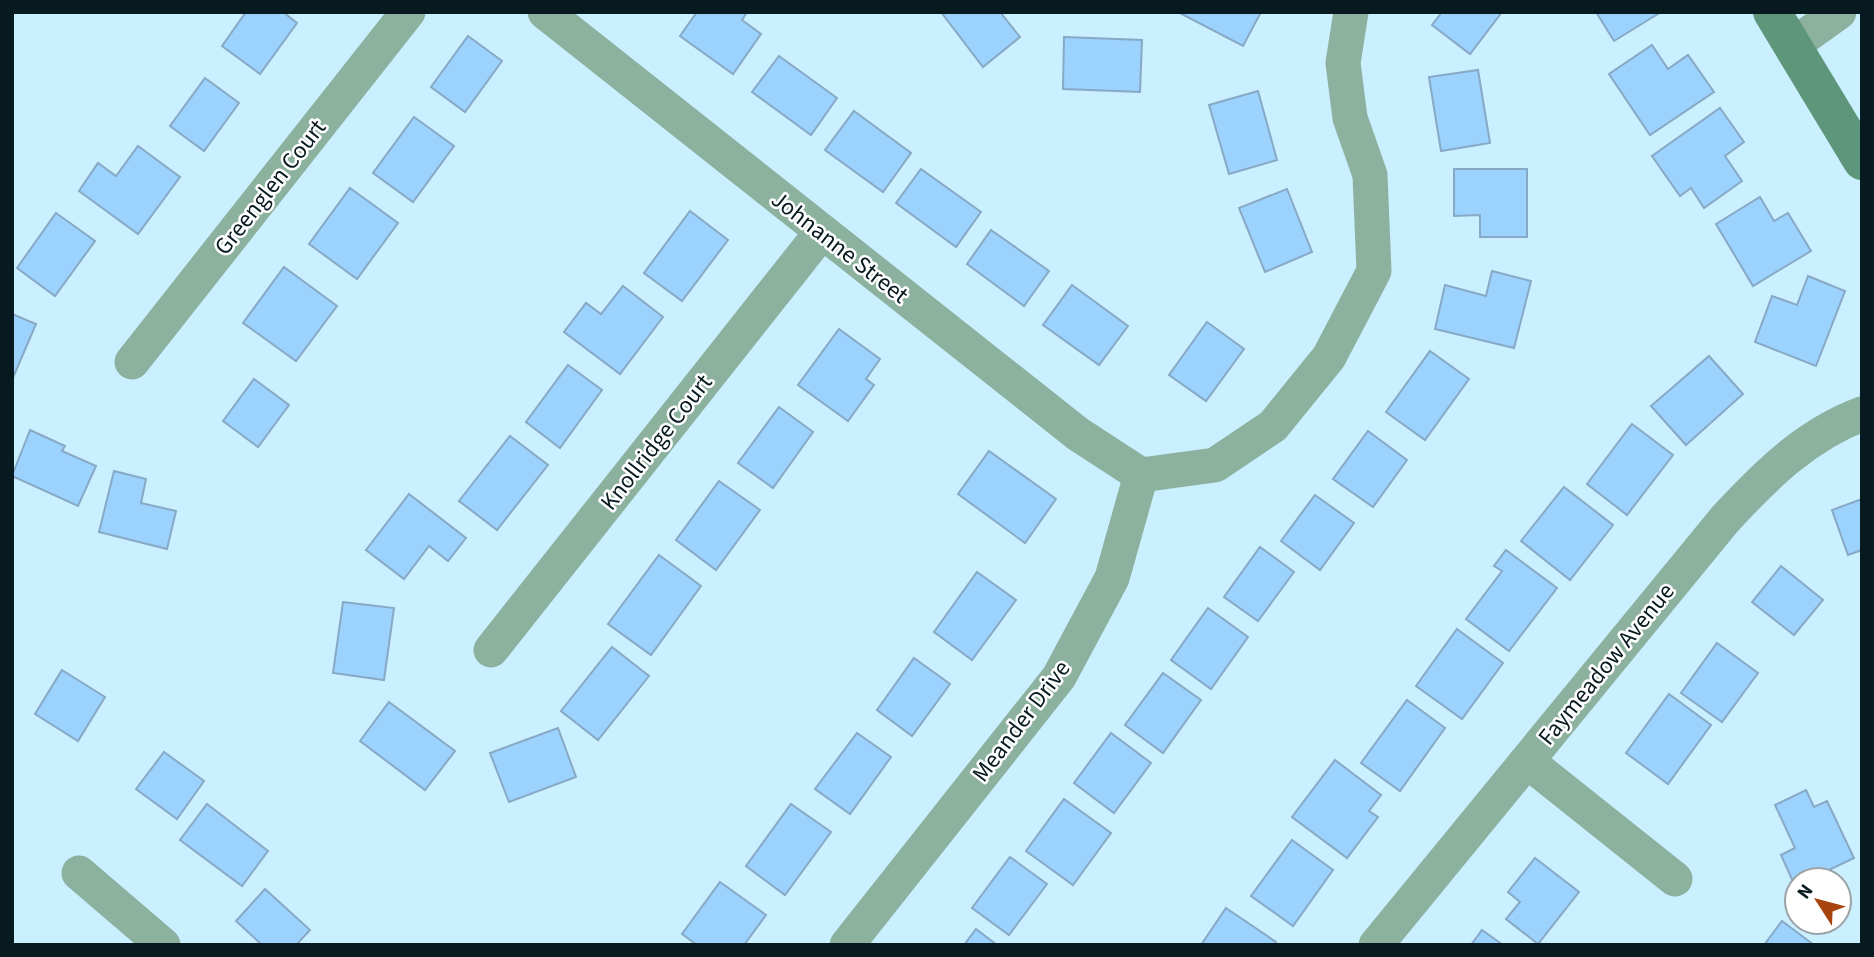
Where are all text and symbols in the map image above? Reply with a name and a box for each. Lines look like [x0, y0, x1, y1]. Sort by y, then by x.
street label: Greenglen Court [206, 112, 335, 263]
street label: Johnanne Street [764, 183, 916, 312]
street label: Knollridge Court [592, 367, 721, 518]
street label: Faymeadow Avenue [1530, 576, 1683, 753]
street label: Meander Drive [964, 653, 1079, 790]
north arrow [1783, 866, 1853, 936]
text: N [1791, 879, 1820, 905]

